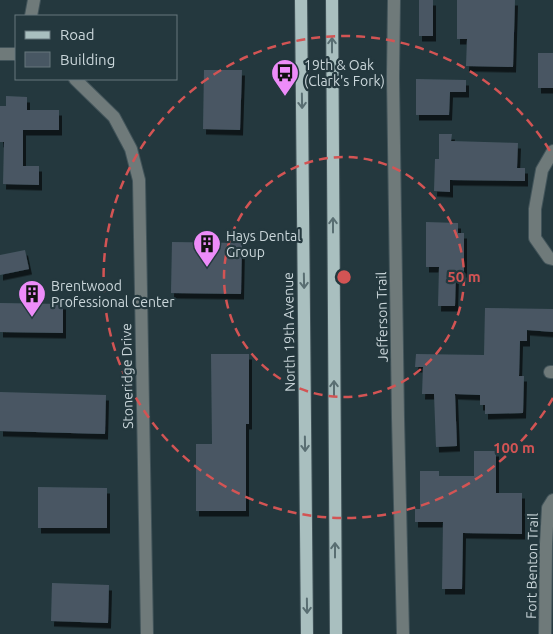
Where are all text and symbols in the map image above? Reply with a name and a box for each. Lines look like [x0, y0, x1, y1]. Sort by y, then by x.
legend [15, 15, 178, 80]
text: Road [60, 26, 95, 43]
one-way arrow [327, 38, 337, 54]
text: Building [60, 51, 115, 68]
place label: 19th & Oak (Clark's Fork) [304, 57, 385, 89]
bus stop icon: 19th & Oak (Clark's Fork) [270, 58, 300, 97]
one-way arrow [297, 92, 307, 109]
one-way arrow [328, 218, 338, 234]
place label: Hays Dental Group [226, 228, 301, 260]
building icon: Hays Dental Group [192, 229, 222, 268]
centre of rings [335, 268, 353, 286]
text: 50 m [447, 268, 481, 285]
street label: Jefferson Trail [373, 271, 391, 362]
street label: North 19th Avenue [280, 272, 298, 392]
one-way arrow [299, 272, 309, 289]
place label: Brentwood Professional Center [51, 278, 175, 310]
building icon: Brentwood Professional Center [17, 279, 47, 318]
street label: Stoneridge Drive [118, 323, 136, 429]
one-way arrow [329, 380, 339, 396]
one-way arrow [300, 435, 310, 451]
text: 100 m [493, 439, 535, 456]
street label: Fort Benton Trail [523, 513, 541, 619]
one-way arrow [331, 543, 340, 559]
one-way arrow [302, 598, 312, 614]

